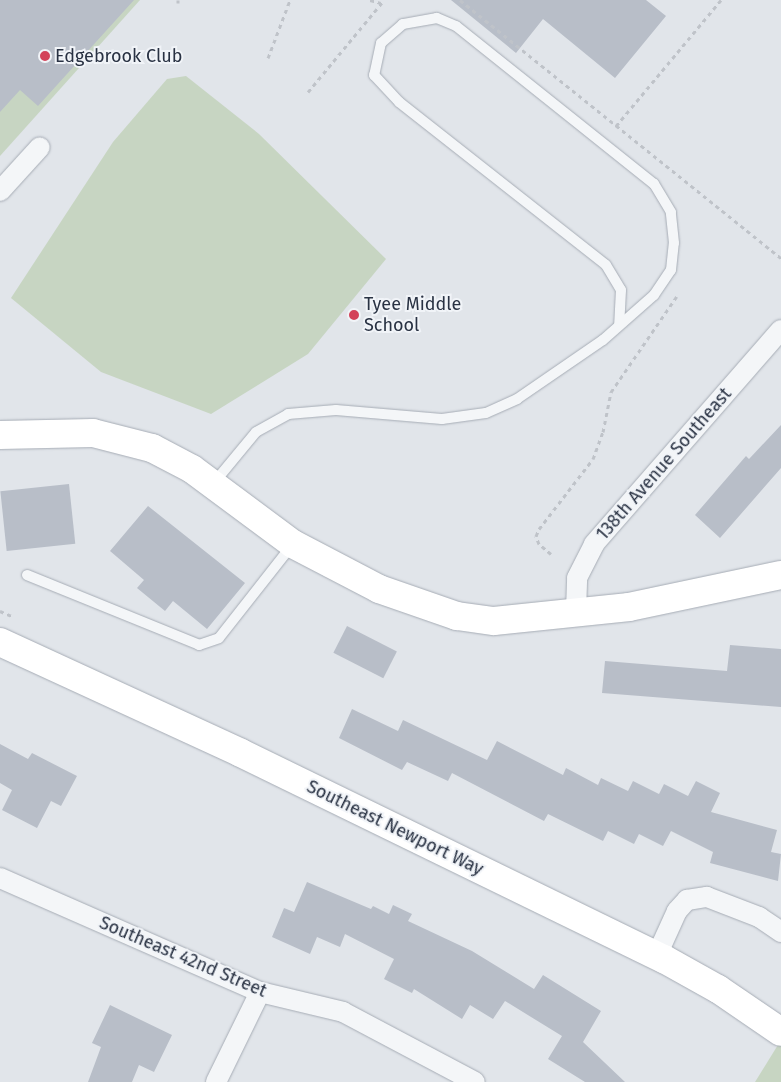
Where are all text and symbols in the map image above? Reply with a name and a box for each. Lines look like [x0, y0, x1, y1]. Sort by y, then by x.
place label: Edgebrook Club [55, 45, 182, 67]
marker: Edgebrook Club [39, 50, 51, 62]
place label: Tyee Middle School [364, 294, 461, 336]
marker: Tyee Middle School [348, 309, 360, 321]
street label: 138th Avenue Southeast [592, 383, 736, 545]
street label: Southeast Newport Way [303, 776, 487, 880]
street label: Southeast 42nd Street [96, 912, 270, 1002]

